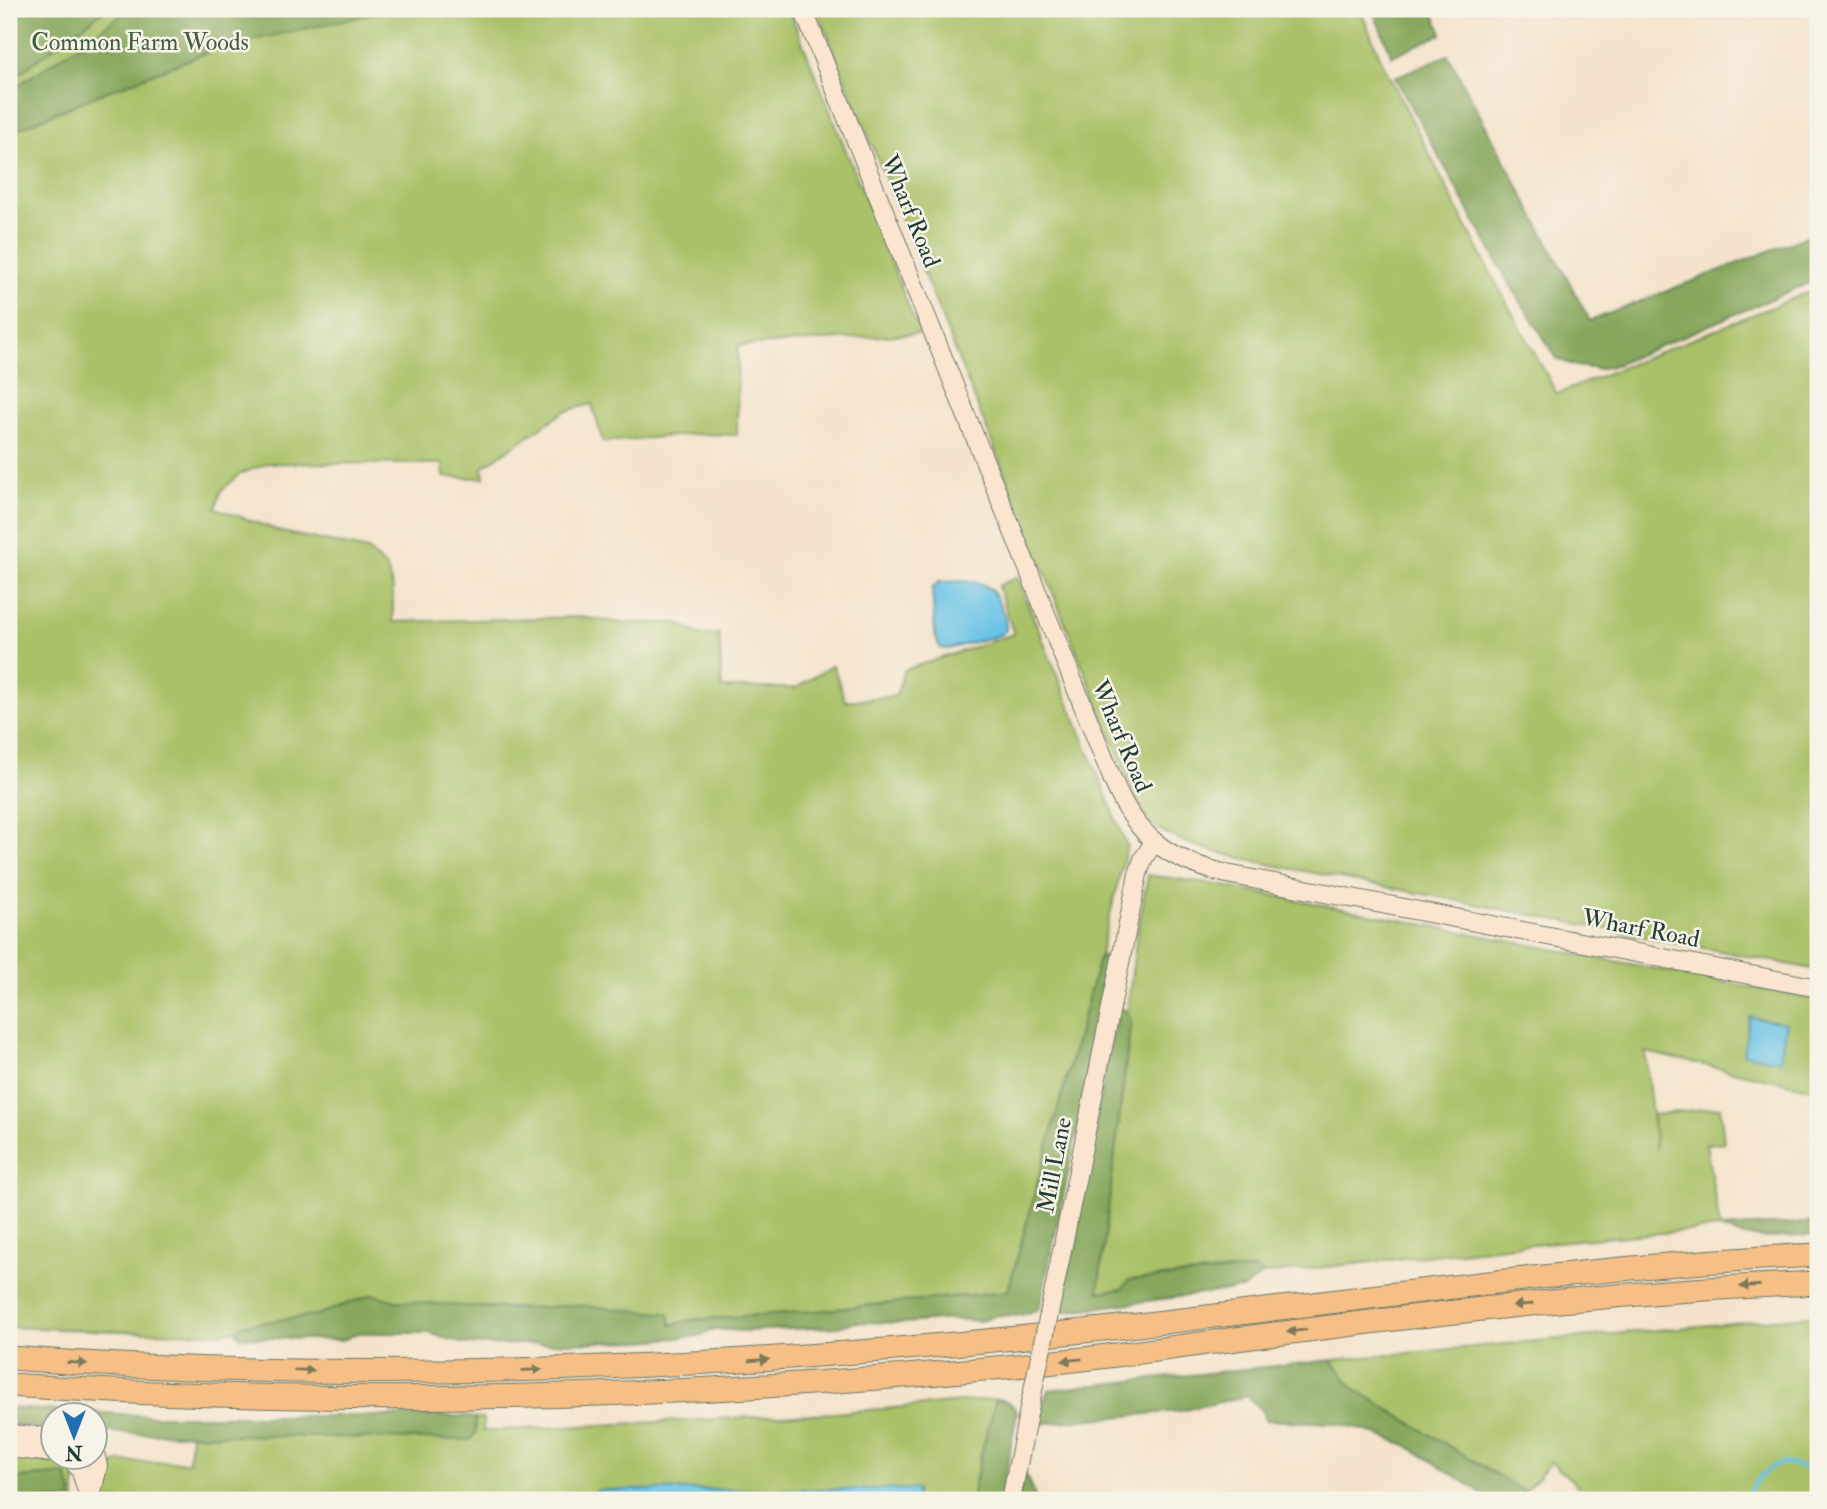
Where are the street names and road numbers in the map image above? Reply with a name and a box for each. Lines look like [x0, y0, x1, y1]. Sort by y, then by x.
street label: Wharf Road [873, 149, 947, 272]
street label: Wharf Road [1084, 674, 1159, 797]
street label: Wharf Road [1579, 902, 1702, 955]
street label: Mill Lane [1030, 1115, 1079, 1215]

